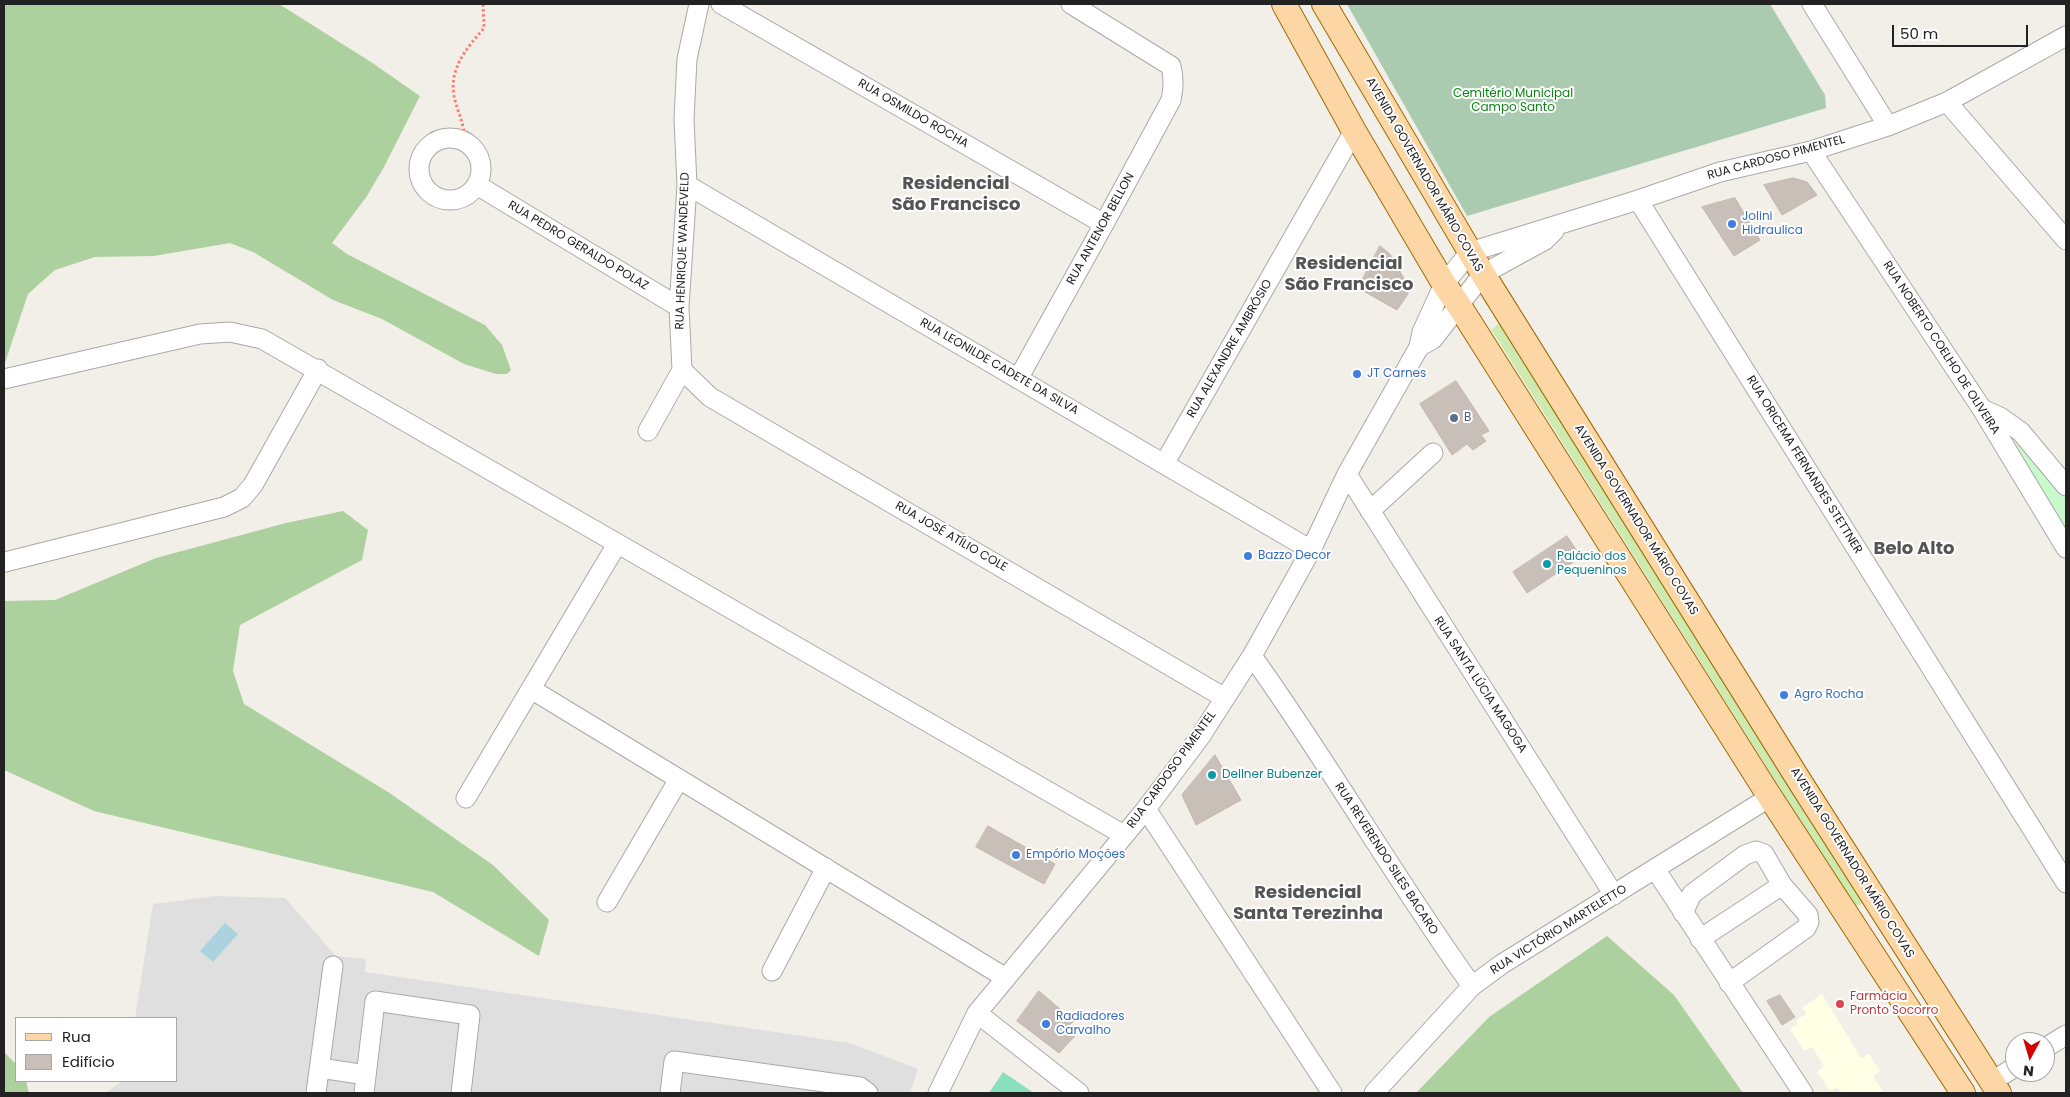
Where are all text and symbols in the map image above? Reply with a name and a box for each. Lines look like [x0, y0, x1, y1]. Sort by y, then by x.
scale bar [1895, 15, 2031, 47]
text: 50 m [1900, 23, 1938, 44]
street label: AVENIDA GOVERNADOR MÁRIO COVAS [1362, 75, 1486, 275]
street label: RUA OSMILDO ROCHA [855, 76, 971, 152]
park label: Cemitério Municipal Campo Santo [1453, 87, 1573, 115]
street label: RUA CARDOSO PIMENTEL [1706, 133, 1846, 183]
street label: RUA ANTENOR BELLON [1064, 170, 1138, 288]
street label: RUA HENRIQUE WANDEVELD [673, 172, 693, 330]
district label: Residencial São Francisco [891, 173, 1021, 215]
street label: RUA PEDRO GERALDO POLAZ [505, 198, 651, 294]
place label: Jolini Hidraulica [1742, 210, 1803, 238]
marker: Jolini Hidraulica [1726, 218, 1738, 230]
district label: Residencial São Francisco [1284, 253, 1414, 296]
street label: RUA NOBERTO COELHO DE OLIVEIRA [1880, 259, 2002, 437]
street label: RUA ALEXANDRE AMBRÓSIO [1184, 277, 1276, 421]
street label: RUA LEONILDE CADETE DA SILVA [917, 316, 1081, 418]
place label: JT Carnes [1367, 367, 1426, 381]
marker: JT Carnes [1351, 368, 1363, 380]
street label: RUA ORICEMA FERNANDES STETTNER [1743, 373, 1865, 557]
place label: B [1464, 411, 1471, 425]
marker: B [1448, 412, 1460, 424]
street label: AVENIDA GOVERNADOR MÁRIO COVAS [1571, 422, 1701, 618]
street label: RUA JOSÉ ATÍLIO COLE [892, 499, 1010, 575]
district label: Belo Alto [1874, 538, 1954, 560]
place label: Bazzo Decor [1258, 549, 1331, 563]
marker: Bazzo Decor [1242, 550, 1254, 562]
place label: Palácio dos Pequeninos [1557, 550, 1627, 578]
marker: Palácio dos Pequeninos [1541, 558, 1553, 570]
street label: RUA SANTA LÚCIA MAGOGA [1431, 614, 1529, 756]
place label: Agro Rocha [1794, 688, 1864, 702]
marker: Agro Rocha [1778, 689, 1790, 701]
street label: RUA CARDOSO PIMENTEL [1125, 708, 1219, 832]
street label: AVENIDA GOVERNADOR MÁRIO COVAS [1787, 765, 1917, 961]
place label: Dellner Bubenzer [1222, 768, 1322, 782]
marker: Dellner Bubenzer [1206, 769, 1218, 781]
street label: RUA REVERENDO SILES BACARO [1331, 780, 1441, 938]
place label: Empório Moções [1026, 848, 1125, 862]
marker: Empório Moções [1010, 849, 1022, 861]
district label: Residencial Santa Terezinha [1233, 882, 1383, 924]
street label: RUA VICTÓRIO MARTELETTO [1488, 882, 1630, 978]
place label: Farmácia Pronto Socorro [1850, 990, 1938, 1018]
marker: Farmácia Pronto Socorro [1834, 998, 1846, 1010]
place label: Radiadores Carvalho [1056, 1010, 1125, 1038]
legend [15, 1017, 178, 1082]
marker: Radiadores Carvalho [1040, 1018, 1052, 1030]
text: Rua [62, 1026, 91, 1047]
north arrow [2005, 1032, 2055, 1082]
text: Edifício [62, 1051, 115, 1072]
text: N [2022, 1060, 2035, 1081]

